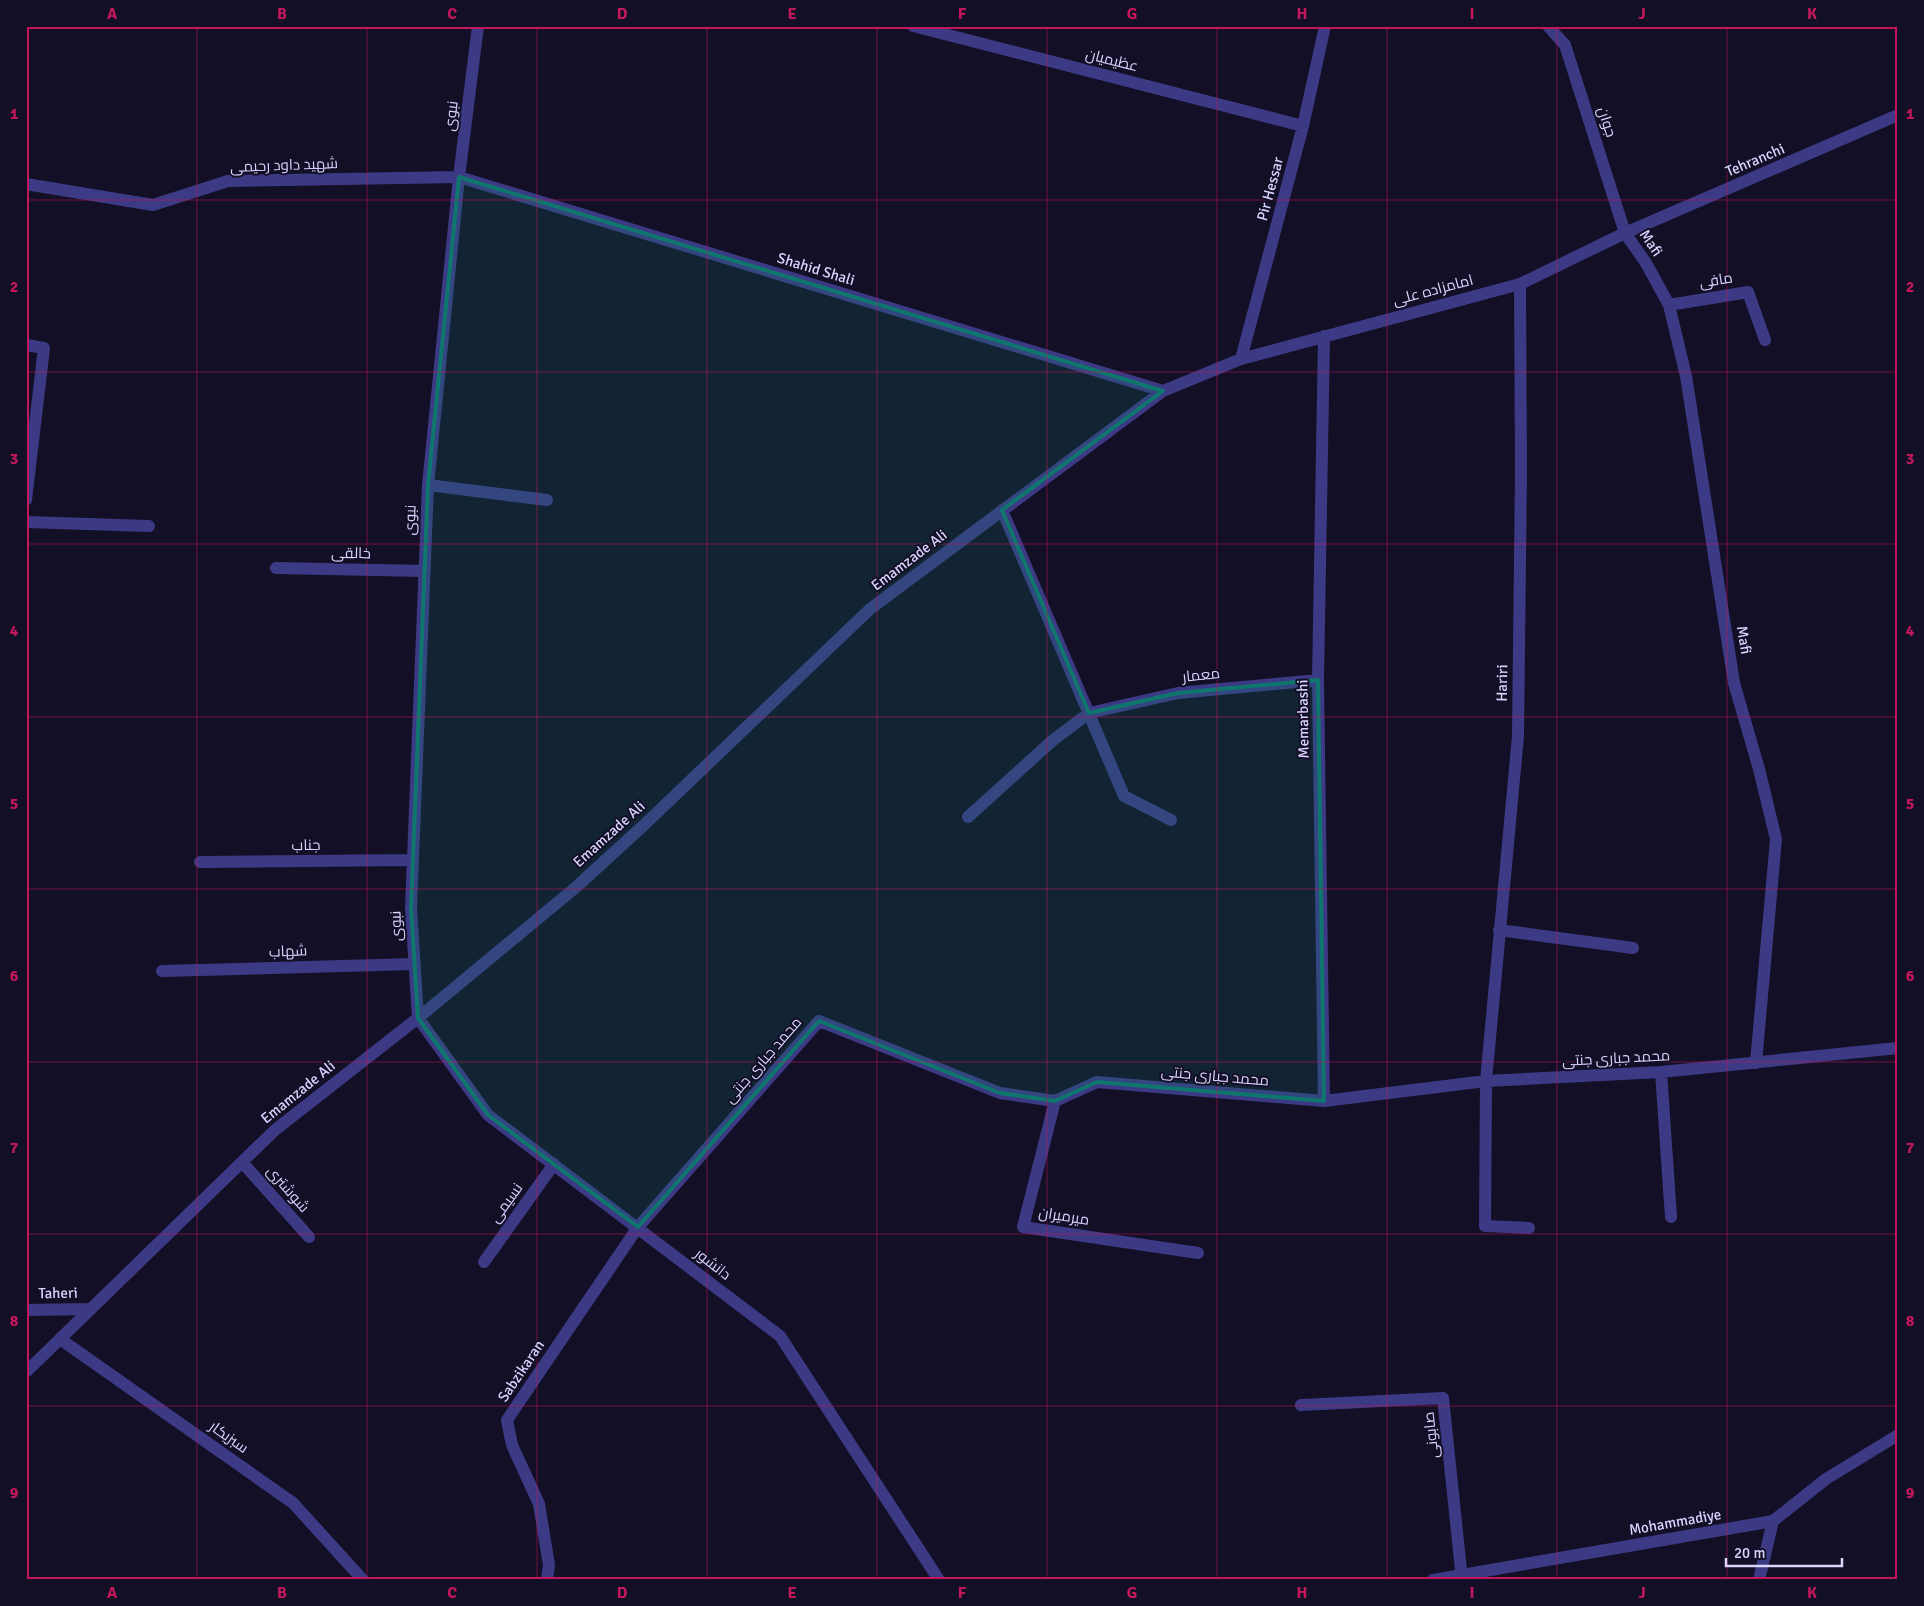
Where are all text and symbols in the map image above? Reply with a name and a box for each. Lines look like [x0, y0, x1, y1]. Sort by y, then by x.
text: A [107, 4, 118, 24]
text: B [277, 4, 287, 24]
text: C [447, 4, 457, 24]
text: D [617, 4, 628, 24]
text: E [787, 4, 797, 24]
text: F [958, 4, 967, 24]
text: G [1127, 4, 1137, 24]
text: H [1297, 4, 1307, 24]
text: I [1469, 4, 1475, 24]
text: J [1638, 4, 1646, 24]
text: K [1807, 4, 1817, 24]
street label: عظیمیان [1084, 45, 1140, 76]
street label: نبوی [440, 100, 463, 132]
text: 1 [10, 104, 19, 124]
street label: جوان [1593, 104, 1620, 140]
text: 1 [1906, 104, 1915, 124]
street label: Tehranchi [1723, 140, 1787, 180]
street label: شهید داود رحیمی [230, 154, 338, 177]
street label: Pir Hessar [1253, 155, 1287, 223]
street label: Mafi [1636, 226, 1666, 260]
street label: Shahid Shali [775, 249, 857, 289]
street label: مافی [1698, 268, 1734, 292]
street label: امامزاده علی [1391, 271, 1475, 310]
text: 2 [10, 277, 18, 297]
text: 2 [1906, 277, 1914, 297]
text: 3 [10, 449, 18, 469]
text: 3 [1906, 449, 1914, 469]
street label: نبوی [400, 504, 421, 536]
street label: Emamzade Ali [867, 526, 951, 594]
street label: خالقی [331, 544, 371, 563]
text: 4 [10, 621, 19, 641]
text: 4 [1906, 621, 1915, 641]
street label: Mafi [1733, 625, 1755, 655]
street label: معمار [1180, 664, 1221, 686]
street label: Hariri [1493, 664, 1511, 702]
street label: Memarbashi [1293, 679, 1313, 759]
text: 5 [10, 794, 18, 814]
text: 5 [1906, 794, 1914, 814]
street label: Emamzade Ali [569, 797, 649, 871]
street label: جناب [291, 836, 321, 854]
street label: نبوی [386, 910, 407, 942]
street label: شهاب [268, 941, 308, 962]
text: 6 [10, 966, 19, 986]
text: 6 [1906, 966, 1915, 986]
street label: محمد جباری جنتی [721, 1013, 806, 1107]
street label: محمد جباری جنتی [1561, 1046, 1671, 1071]
street label: Emamzade Ali [257, 1057, 339, 1127]
street label: محمد جباری جنتی [1160, 1062, 1270, 1091]
text: 7 [10, 1138, 19, 1158]
text: 7 [1906, 1138, 1915, 1158]
street label: شوشتری [262, 1162, 313, 1217]
street label: نسیمی [486, 1180, 527, 1227]
street label: میرمیران [1037, 1203, 1091, 1230]
street label: دانشور [691, 1244, 735, 1284]
street label: Taheri [38, 1284, 78, 1302]
text: 8 [10, 1311, 19, 1331]
text: 8 [1906, 1311, 1915, 1331]
street label: Sabzikaran [494, 1337, 548, 1405]
street label: صابونی [1420, 1411, 1443, 1459]
street label: سبزیکار [205, 1417, 252, 1457]
text: 9 [10, 1483, 19, 1503]
text: 9 [1906, 1483, 1915, 1503]
street label: Mohammadiye [1627, 1505, 1723, 1539]
scale bar [1726, 1536, 1843, 1568]
text: 20 m [1734, 1544, 1765, 1562]
text: A [107, 1583, 118, 1603]
text: B [277, 1583, 287, 1603]
text: C [447, 1583, 457, 1603]
text: D [617, 1583, 628, 1603]
text: E [787, 1583, 797, 1603]
text: F [958, 1583, 967, 1603]
text: G [1127, 1583, 1137, 1603]
text: H [1297, 1583, 1307, 1603]
text: I [1469, 1583, 1475, 1603]
text: J [1638, 1583, 1646, 1603]
text: K [1807, 1583, 1817, 1603]

